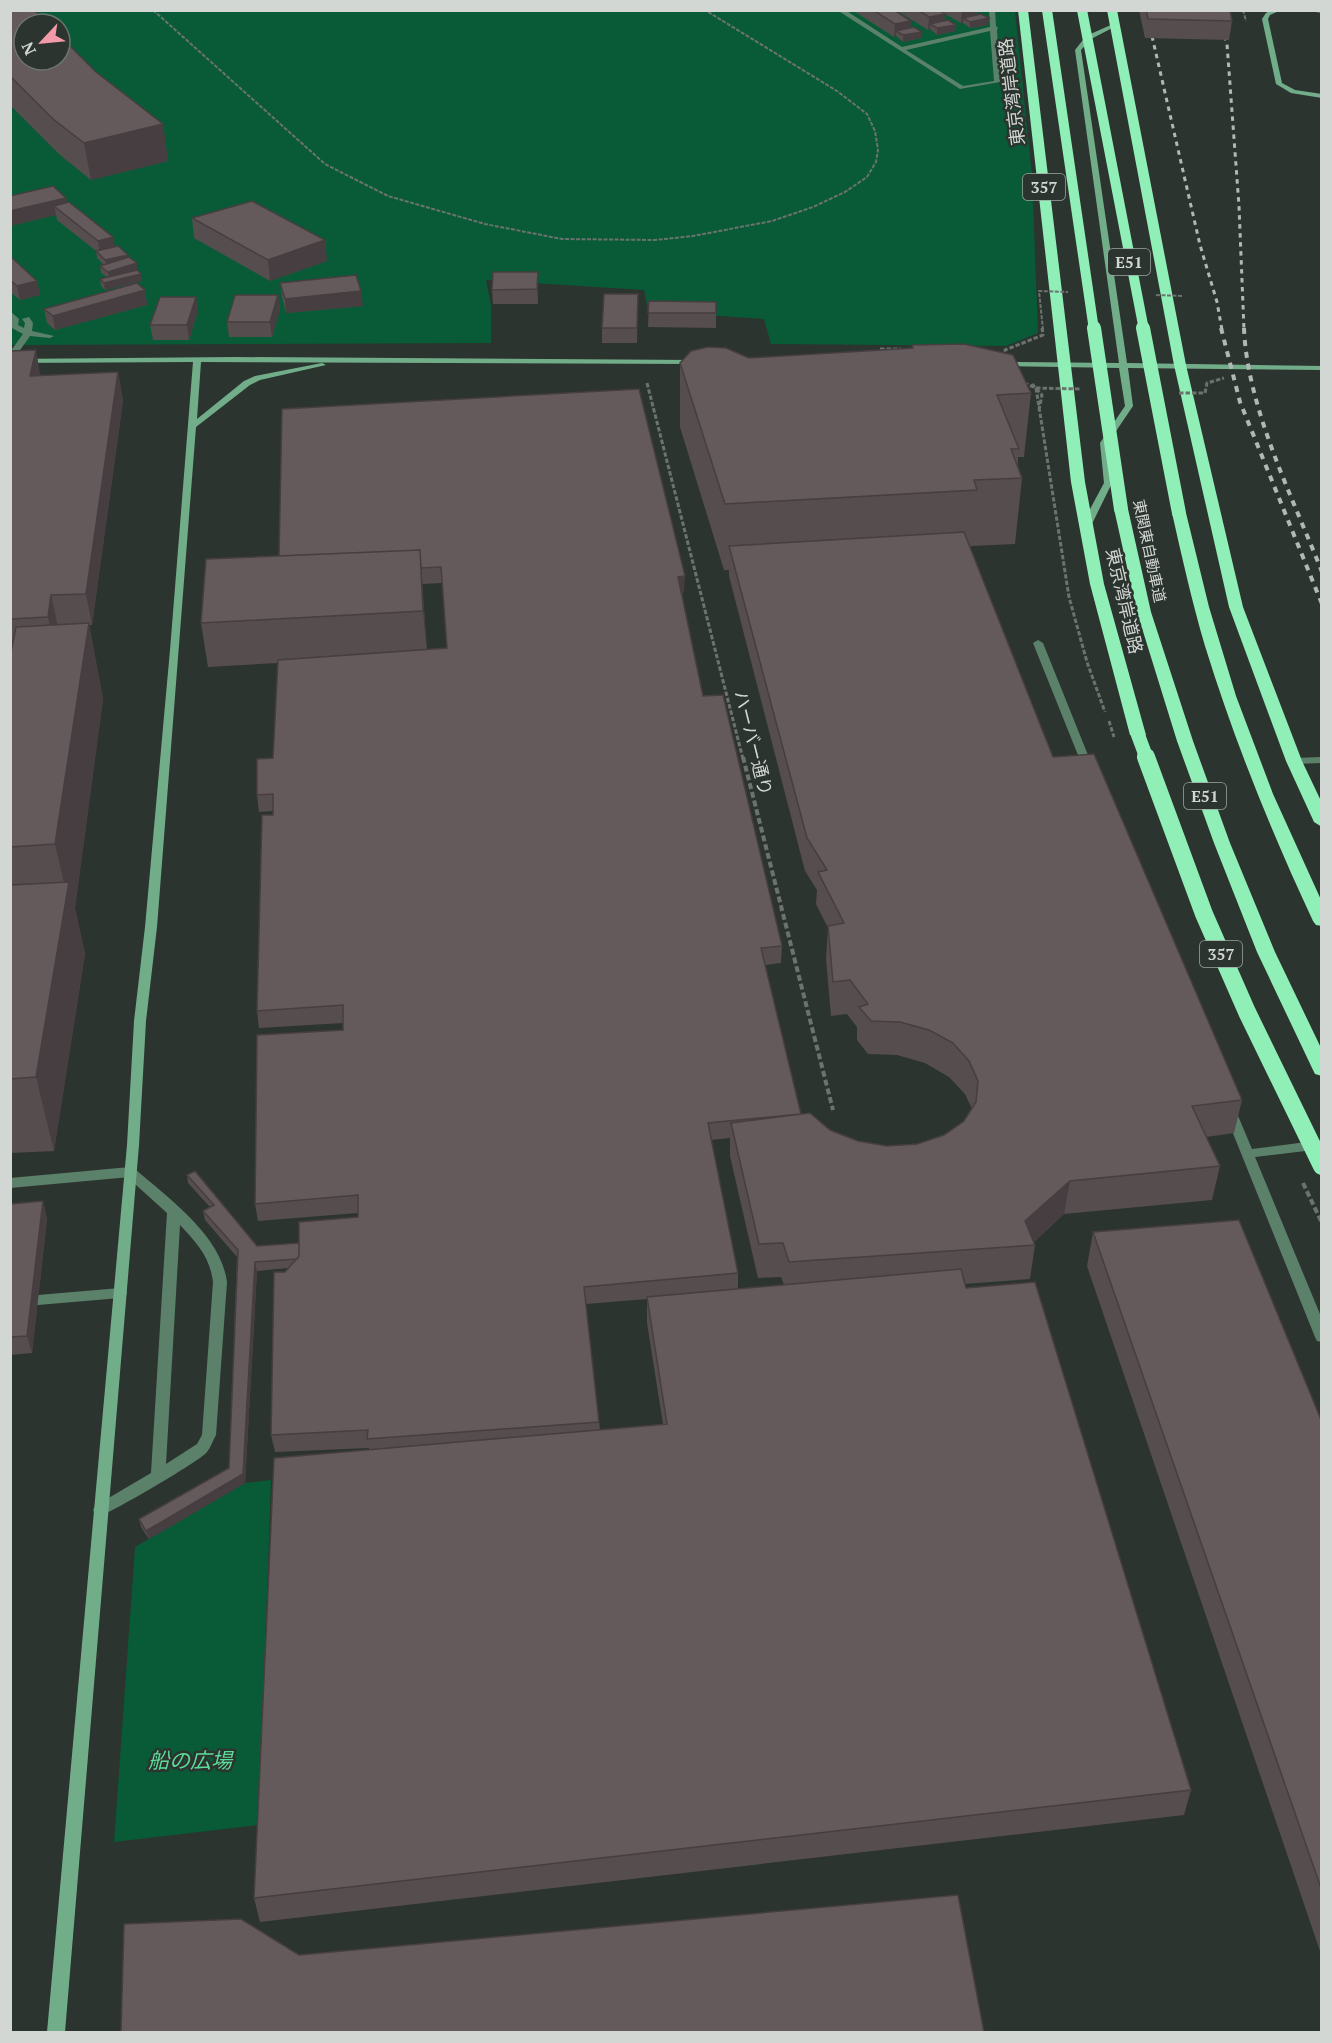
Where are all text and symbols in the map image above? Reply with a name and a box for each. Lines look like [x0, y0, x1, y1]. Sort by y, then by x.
north arrow [12, 12, 72, 72]
street label: 東京湾岸道路 [993, 37, 1029, 147]
text: N [16, 38, 41, 59]
road number: 357 [1023, 174, 1065, 200]
road number: E51 [1108, 249, 1150, 275]
street label: 東関東自動車道 [1129, 497, 1171, 604]
street label: 東京湾岸道路 [1101, 545, 1149, 656]
street label: ハーバー通り [729, 688, 779, 798]
road number: E51 [1184, 783, 1226, 809]
road number: 357 [1200, 941, 1242, 967]
park label: 船の広場 [148, 1746, 234, 1774]

